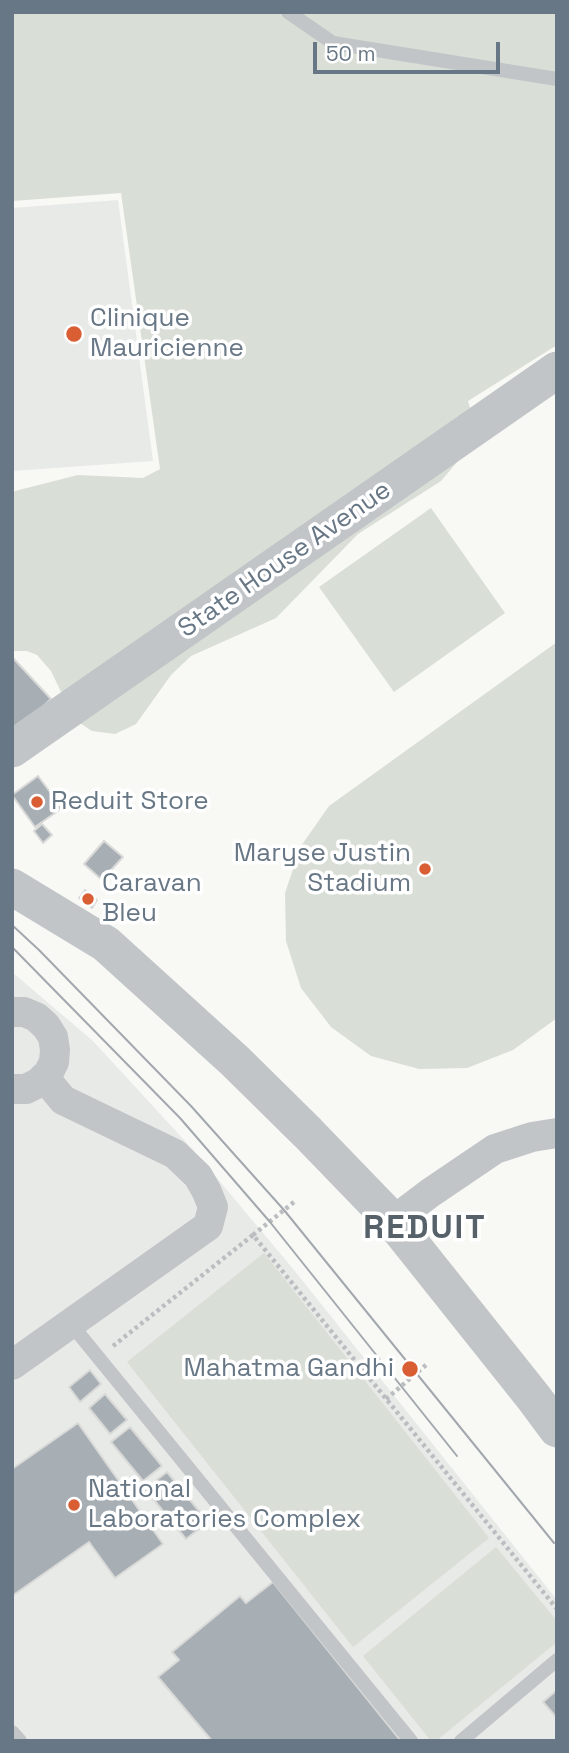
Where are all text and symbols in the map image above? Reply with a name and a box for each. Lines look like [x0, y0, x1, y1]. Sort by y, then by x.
scale bar [317, 28, 504, 72]
text: 50 m [326, 40, 376, 67]
place label: Clinique Mauricienne [90, 303, 244, 364]
marker: Clinique Mauricienne [64, 324, 84, 344]
street label: State House Avenue [173, 475, 397, 645]
place label: Reduit Store [51, 786, 209, 818]
marker: Reduit Store [29, 794, 45, 810]
place label: Maryse Justin Stadium [234, 838, 411, 900]
marker: Maryse Justin Stadium [417, 861, 433, 877]
place label: Caravan Bleu [102, 868, 202, 930]
marker: Caravan Bleu [80, 891, 96, 907]
district label: REDUIT [364, 1209, 486, 1249]
place label: Mahatma Gandhi [183, 1353, 394, 1385]
marker: Mahatma Gandhi [400, 1359, 420, 1379]
place label: National Laboratories Complex [88, 1474, 361, 1536]
marker: National Laboratories Complex [66, 1497, 82, 1513]

